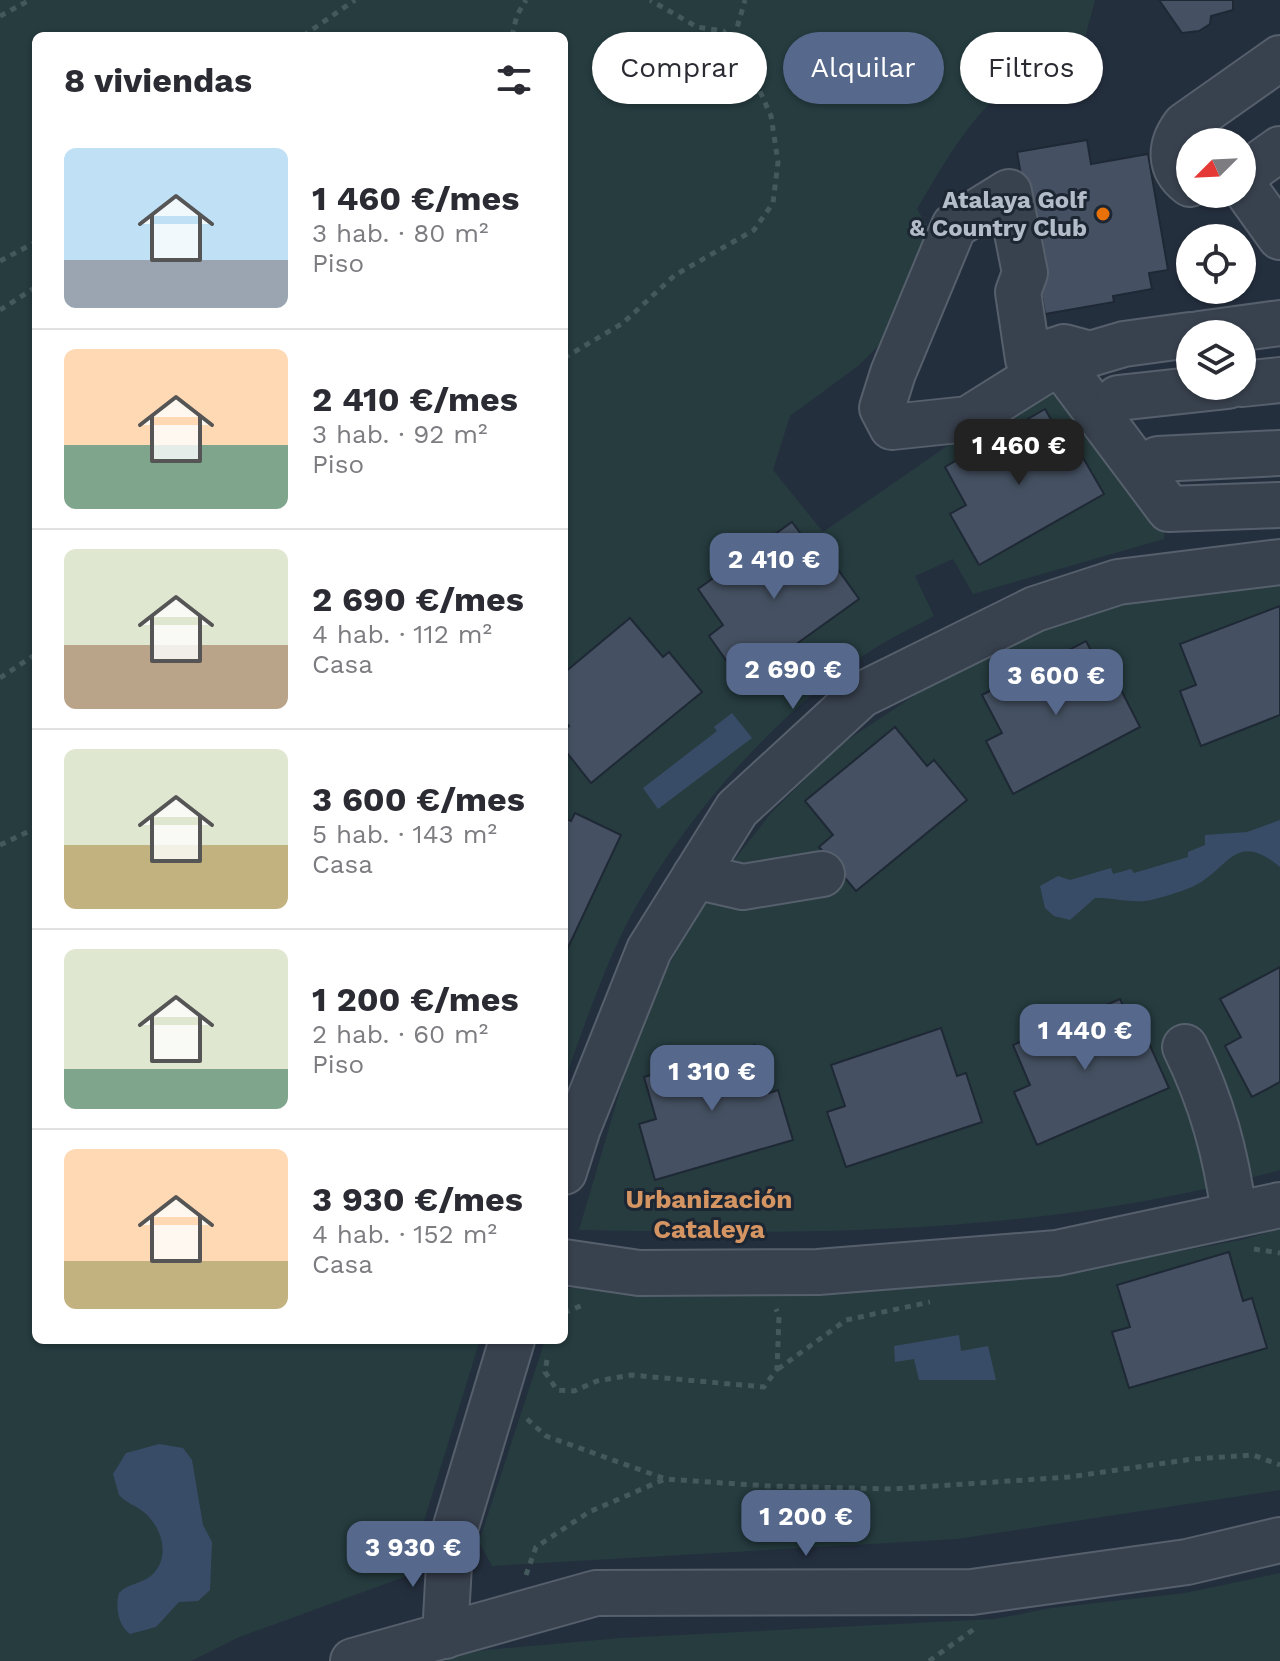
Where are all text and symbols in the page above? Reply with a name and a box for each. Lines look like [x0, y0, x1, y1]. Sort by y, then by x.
chip: Comprar [592, 32, 767, 104]
chip: Alquilar [783, 32, 944, 104]
chip: Filtros [960, 32, 1103, 104]
icon: filters [492, 58, 536, 102]
text: 8 viviendas [64, 60, 252, 100]
north arrow [1176, 128, 1256, 208]
map controls [1176, 128, 1256, 400]
text: 1 460 €/mes [312, 178, 519, 218]
icon: home [128, 180, 224, 276]
place label: Atalaya Golf & Country Club [909, 186, 1087, 242]
marker: Atalaya Golf & Country Club [1094, 205, 1112, 223]
text: 3 hab. · 80 m² [312, 218, 488, 248]
button: locate [1176, 224, 1256, 304]
text: Piso [312, 248, 364, 278]
button: layers [1176, 320, 1256, 400]
text: 2 410 €/mes [312, 379, 518, 419]
icon: home [128, 381, 224, 477]
text: 3 hab. · 92 m² [312, 419, 487, 449]
pin: 1 460 € [945, 419, 1093, 487]
text: 1 460 € [972, 430, 1066, 460]
text: Piso [312, 449, 364, 479]
pin: 2 410 € [700, 533, 848, 601]
text: 2 410 € [728, 544, 820, 574]
text: 2 690 €/mes [312, 579, 524, 619]
icon: home [128, 581, 224, 677]
text: 4 hab. · 112 m² [312, 619, 492, 649]
pin: 2 690 € [719, 643, 867, 711]
text: Casa [312, 649, 373, 679]
pin: 3 600 € [982, 649, 1130, 717]
text: 2 690 € [744, 654, 842, 684]
text: 3 600 € [1007, 660, 1105, 690]
text: 3 600 €/mes [312, 779, 525, 819]
icon: home [128, 781, 224, 877]
text: 5 hab. · 143 m² [312, 819, 497, 849]
text: Casa [312, 849, 373, 879]
text: 1 200 €/mes [312, 979, 519, 1019]
icon: home [128, 981, 224, 1077]
pin: 1 440 € [1011, 1004, 1159, 1072]
text: 1 440 € [1038, 1015, 1132, 1045]
text: 2 hab. · 60 m² [312, 1019, 488, 1049]
pin: 1 310 € [638, 1045, 786, 1113]
text: Piso [312, 1049, 364, 1079]
text: 1 310 € [668, 1056, 756, 1086]
text: 3 930 €/mes [312, 1179, 523, 1219]
icon: home [128, 1181, 224, 1277]
district label: Urbanización Cataleya [626, 1184, 792, 1244]
text: 4 hab. · 152 m² [312, 1219, 497, 1249]
text: Casa [312, 1249, 373, 1279]
pin: 1 200 € [732, 1490, 880, 1558]
text: 1 200 € [759, 1501, 853, 1531]
pin: 3 930 € [339, 1521, 487, 1589]
text: 3 930 € [365, 1532, 461, 1562]

